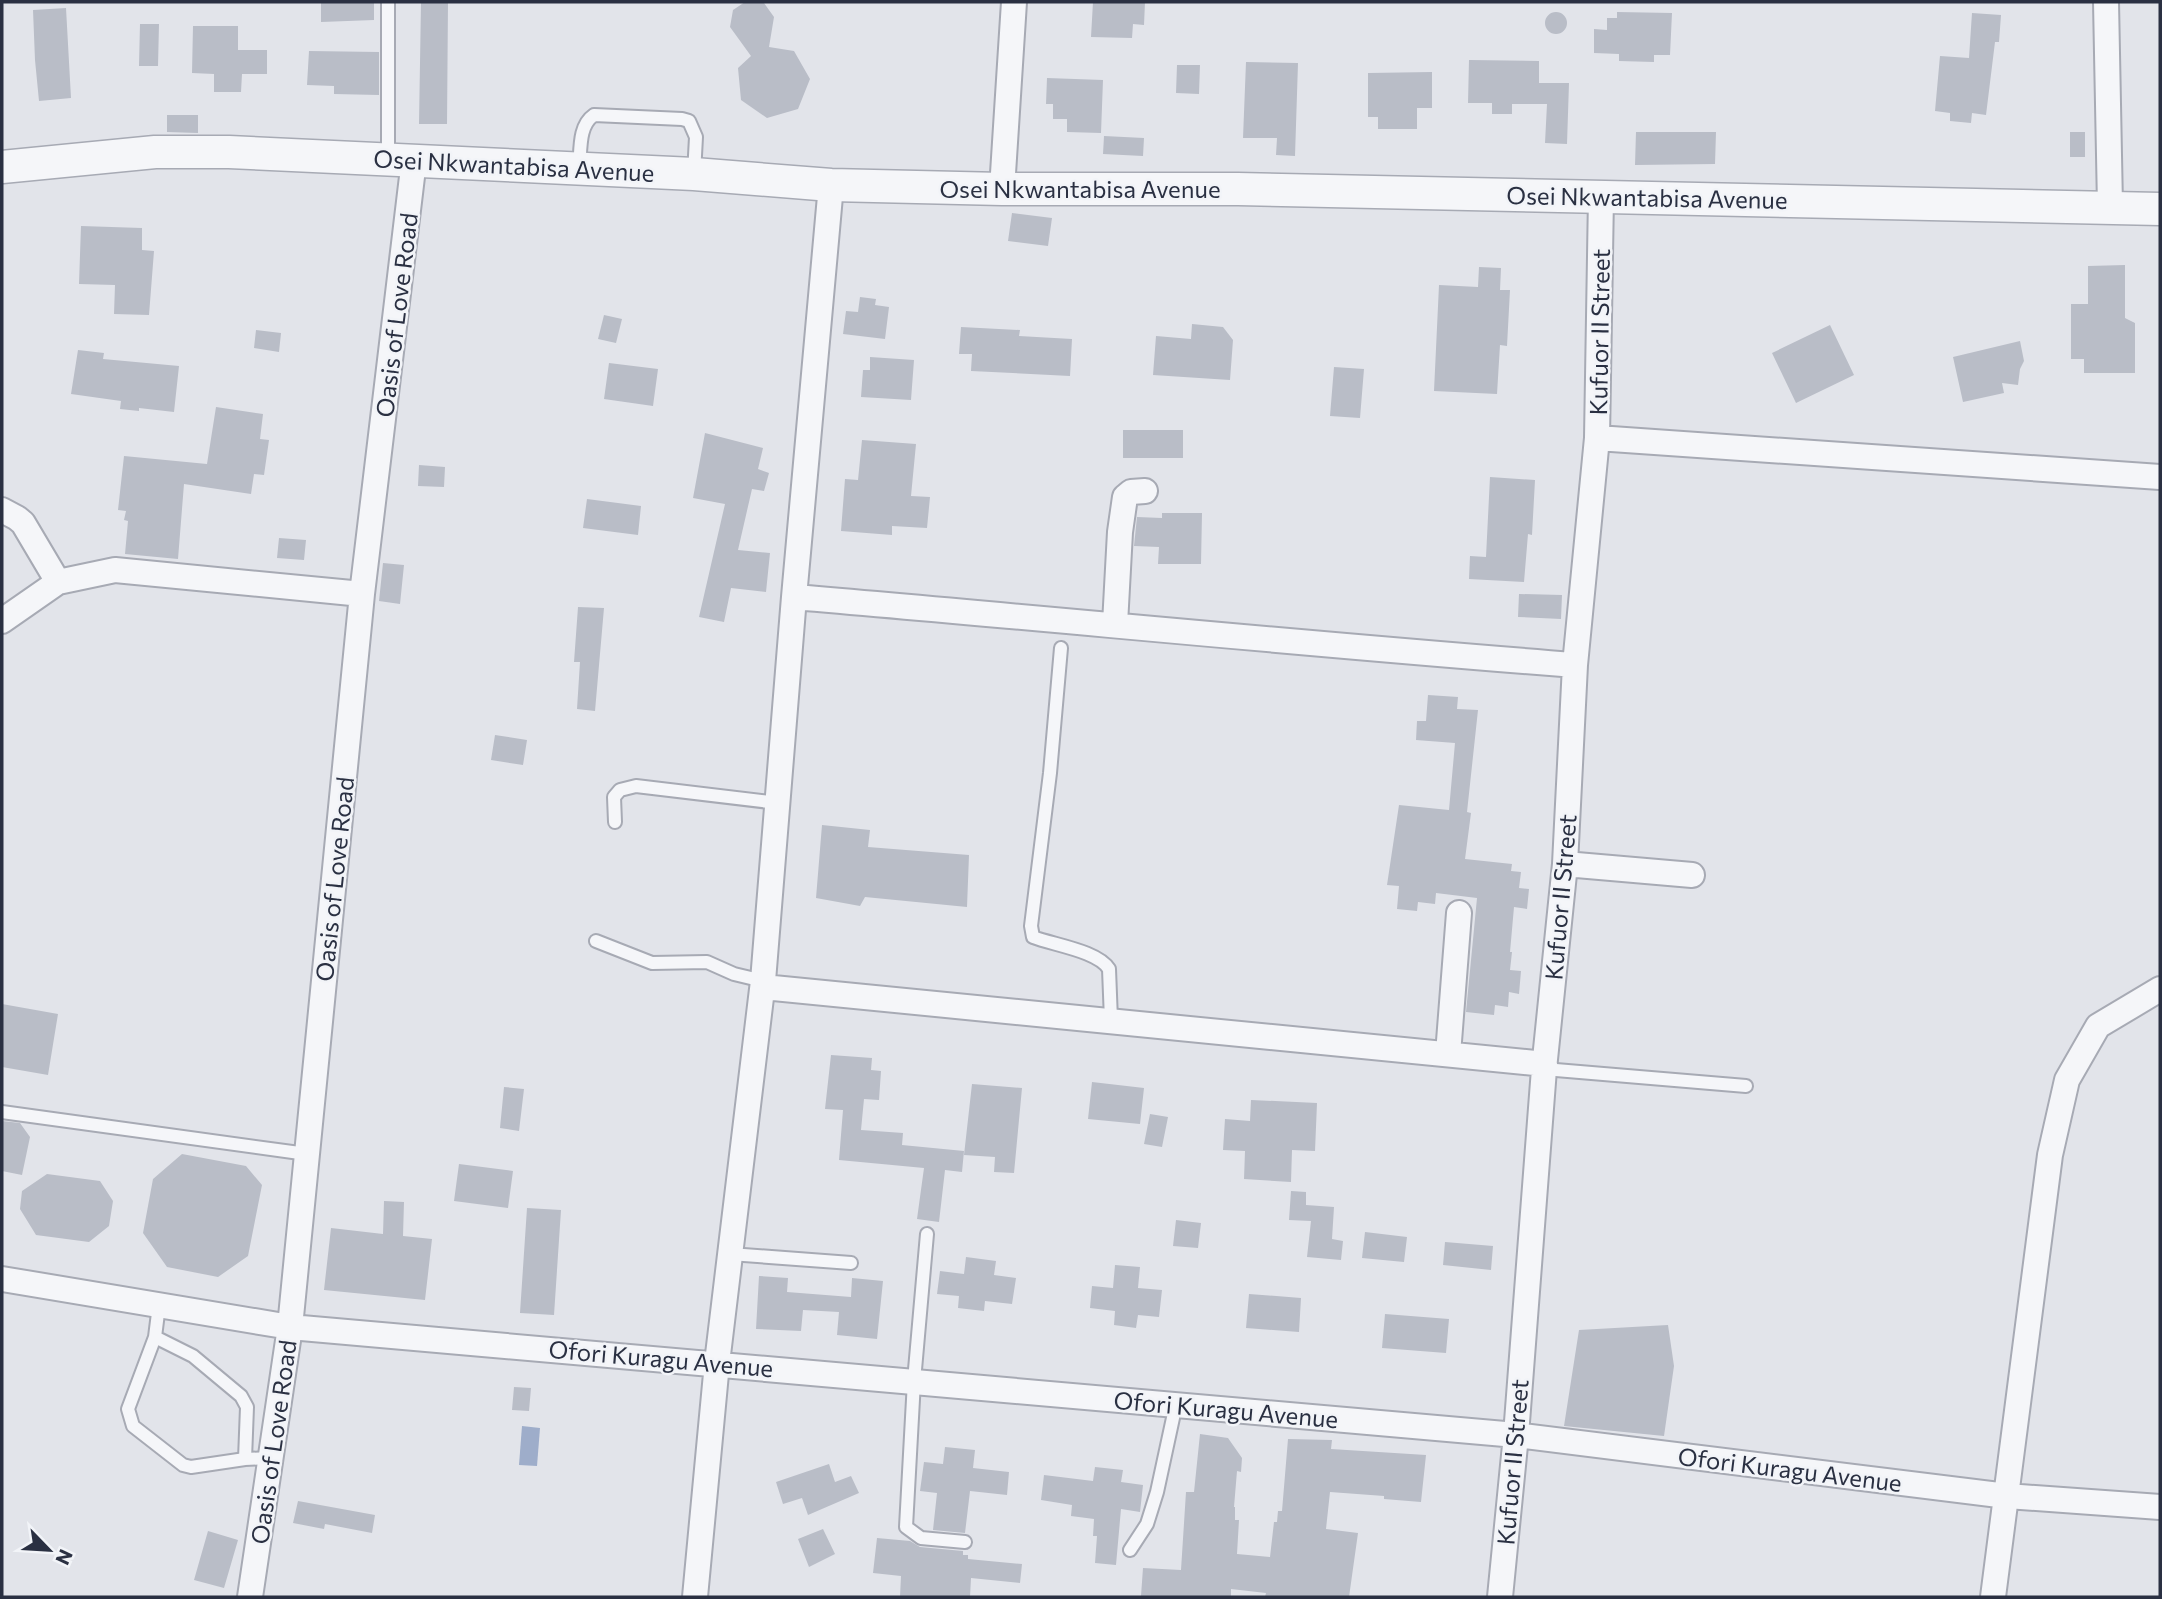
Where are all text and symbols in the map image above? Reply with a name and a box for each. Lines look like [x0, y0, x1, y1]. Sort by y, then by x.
street label: Osei Nkwantabisa Avenue [373, 143, 655, 187]
street label: Osei Nkwantabisa Avenue [939, 174, 1221, 203]
street label: Osei Nkwantabisa Avenue [1506, 180, 1788, 214]
street label: Oasis of Love Road [369, 211, 423, 419]
street label: Kufuor II Street [1583, 248, 1615, 415]
street label: Oasis of Love Road [309, 775, 359, 983]
street label: Kufuor II Street [1538, 813, 1582, 981]
street label: Ofori Kuragu Avenue [548, 1334, 774, 1382]
street label: Oasis of Love Road [244, 1338, 302, 1546]
street label: Kufuor II Street [1490, 1378, 1534, 1546]
street label: Ofori Kuragu Avenue [1113, 1385, 1339, 1433]
street label: Ofori Kuragu Avenue [1676, 1441, 1904, 1497]
north arrow [14, 1515, 84, 1585]
text: N [51, 1546, 78, 1569]

